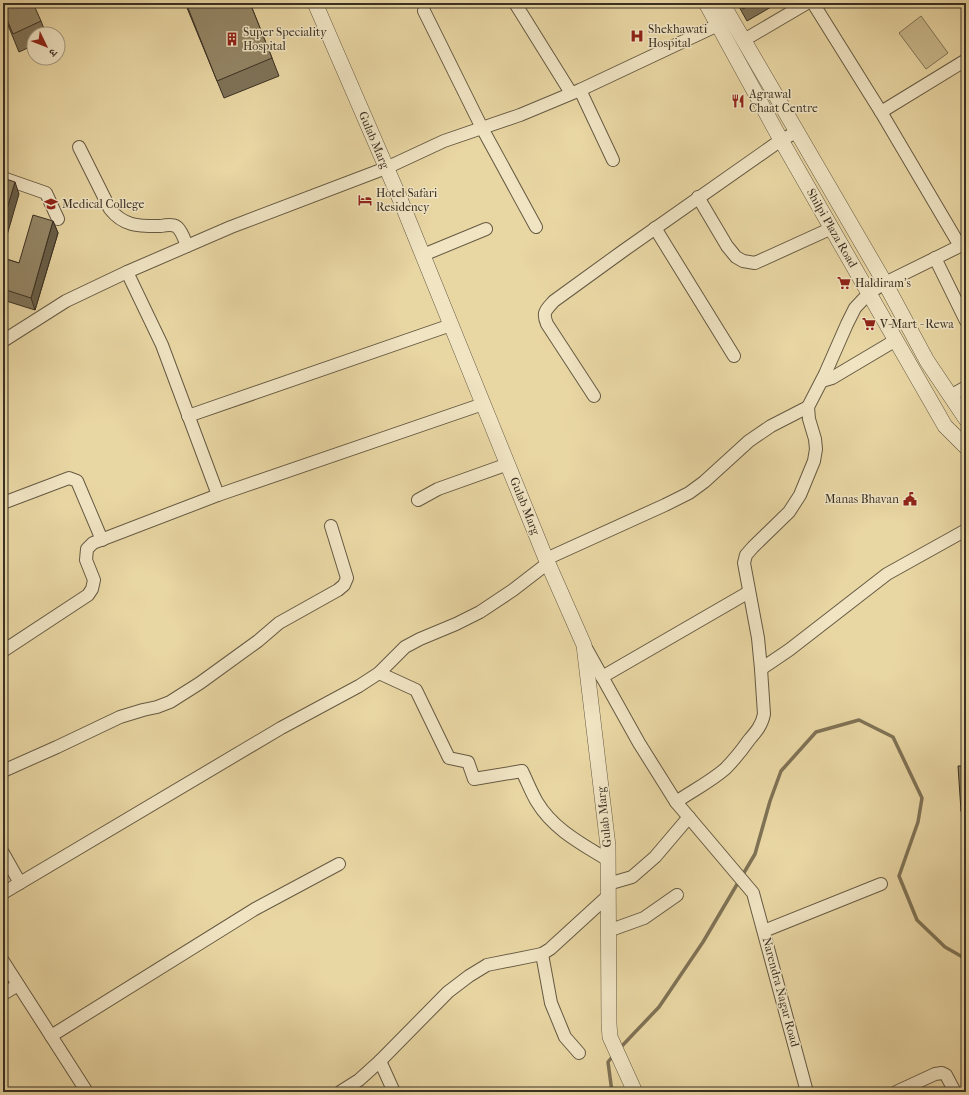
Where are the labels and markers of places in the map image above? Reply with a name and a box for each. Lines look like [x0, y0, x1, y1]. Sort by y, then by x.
place label: Shekhawati Hospital [648, 22, 708, 50]
place label: Super Speciality Hospital [243, 25, 327, 53]
hospital icon: Shekhawati Hospital [629, 28, 645, 44]
building icon: Super Speciality Hospital [224, 31, 240, 47]
place label: Agrawal Chaat Centre [748, 87, 818, 115]
restaurant icon: Agrawal Chaat Centre [730, 93, 746, 109]
place label: Hotel Safari Residency [376, 186, 438, 214]
hotel icon: Hotel Safari Residency [357, 192, 373, 208]
school or university icon: Medical College [43, 196, 59, 212]
place label: Medical College [62, 197, 144, 211]
supermarket icon: Haldiram's [836, 275, 852, 291]
place label: Haldiram's [855, 276, 911, 290]
supermarket icon: V-Mart - Rewa [861, 316, 877, 332]
place label: V-Mart - Rewa [879, 317, 954, 331]
public building icon: Manas Bhavan [902, 491, 918, 507]
place label: Manas Bhavan [825, 492, 899, 506]

